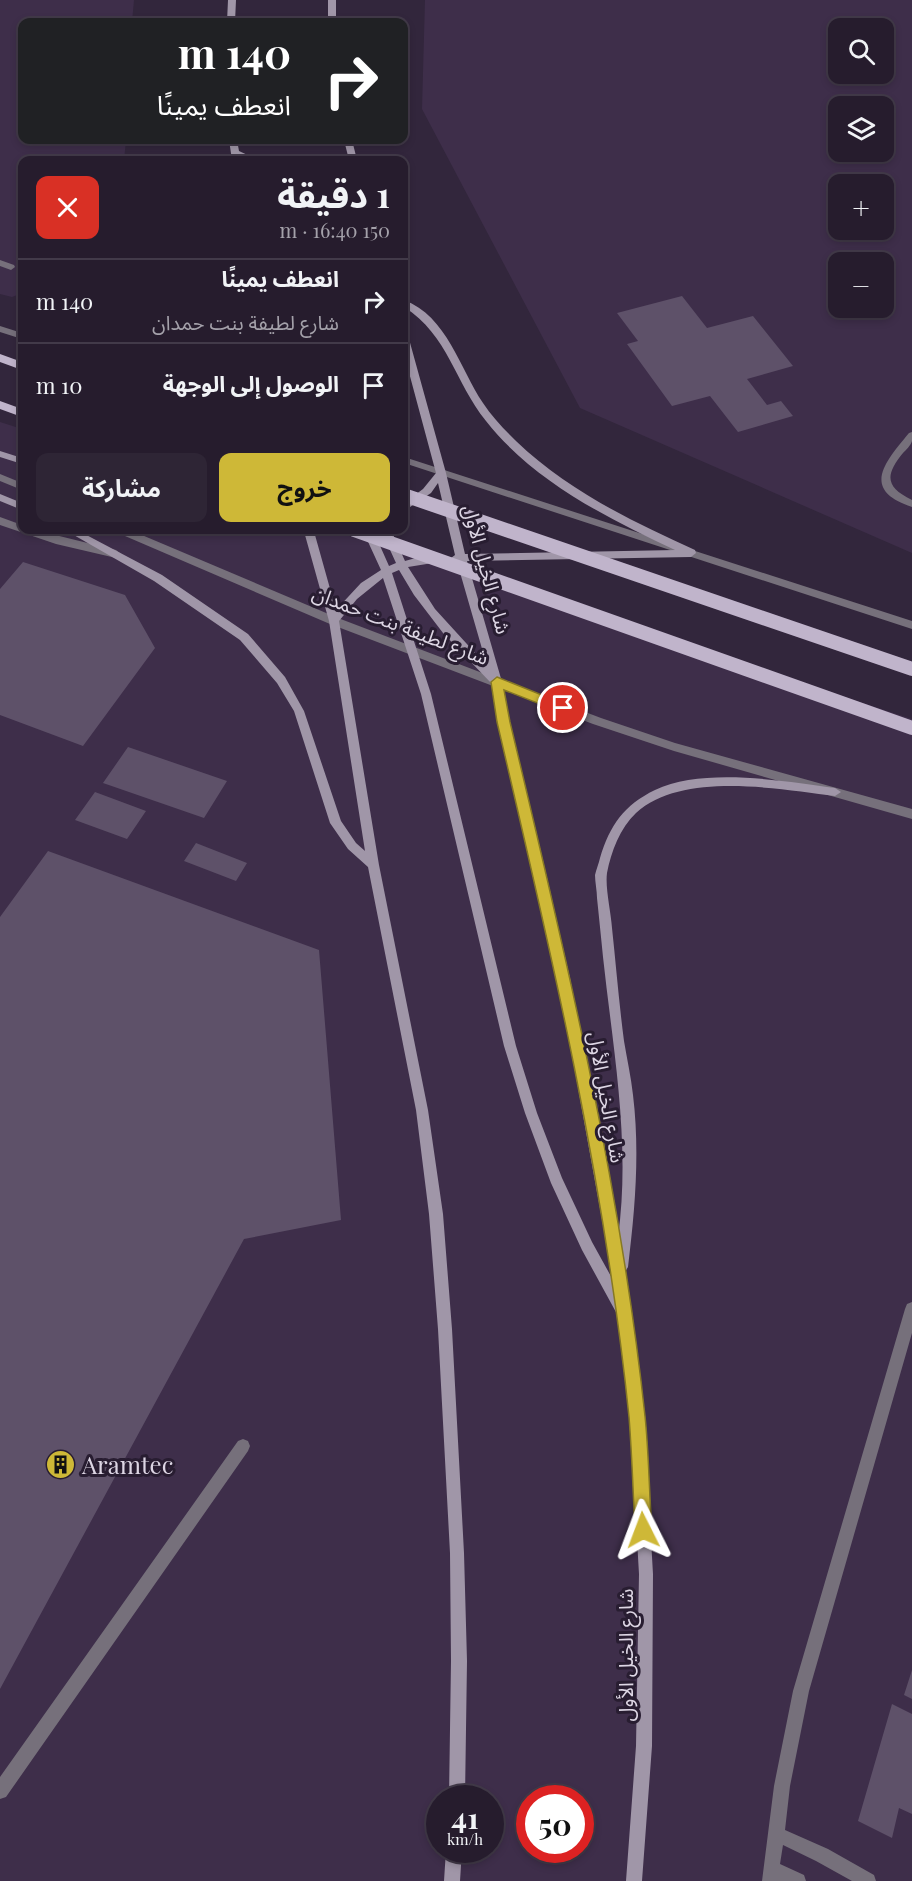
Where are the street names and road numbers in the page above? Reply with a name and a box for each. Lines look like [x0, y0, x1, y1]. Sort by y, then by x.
street label: شارع الخيل الأول [455, 501, 518, 637]
street label: شارع لطيفة بنت حمدان [308, 578, 493, 673]
street label: شارع الخيل الأول [580, 1029, 633, 1165]
street label: شارع الخيل الأول [611, 1589, 641, 1721]

